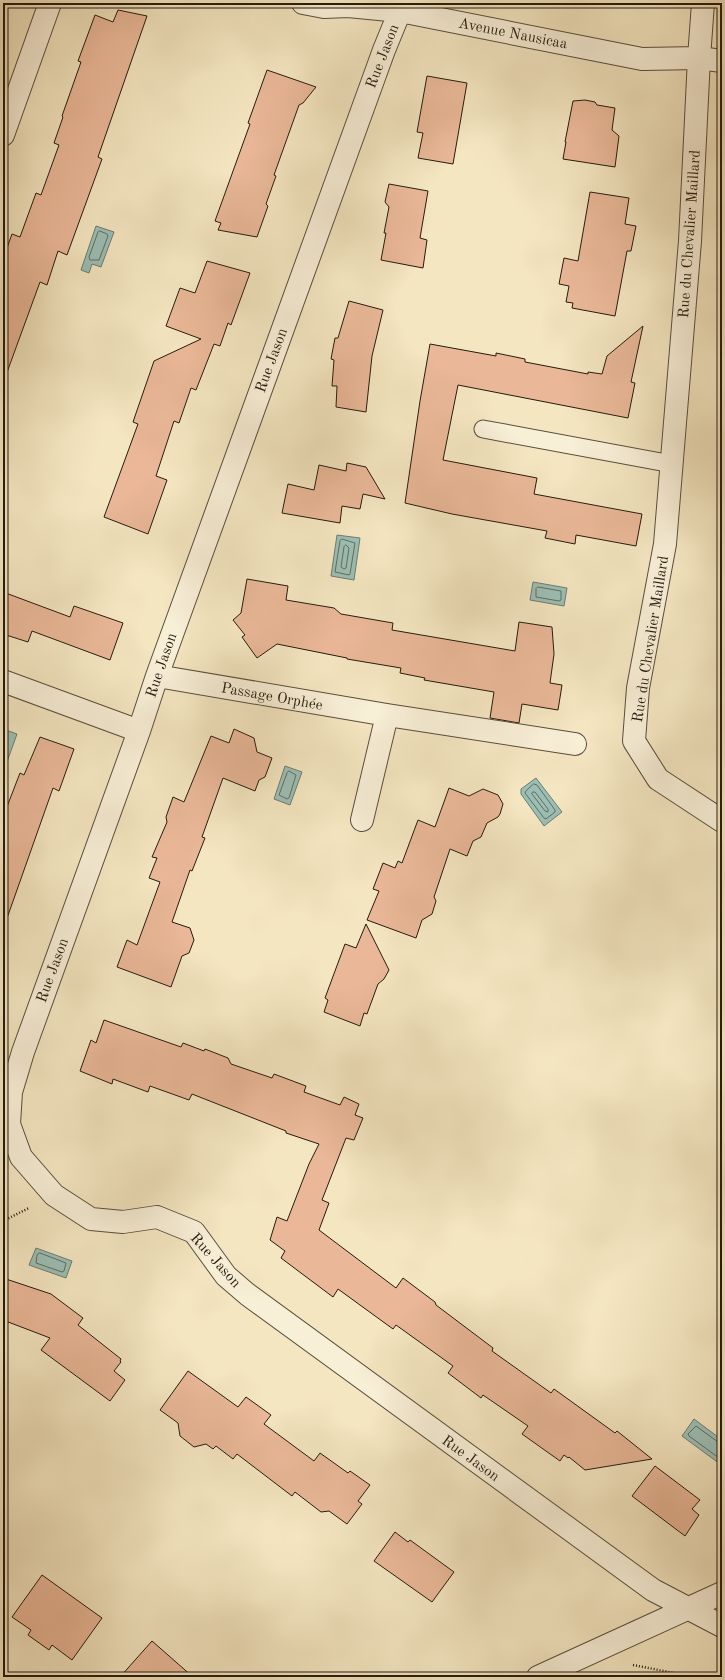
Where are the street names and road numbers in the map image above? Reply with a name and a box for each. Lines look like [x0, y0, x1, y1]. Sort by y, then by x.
street label: Avenue Nausicaa [457, 17, 569, 53]
street label: Rue Jason [364, 22, 402, 91]
street label: Rue du Chevalier Maillard [677, 149, 704, 319]
street label: Rue Jason [254, 326, 291, 395]
street label: Rue du Chevalier Maillard [631, 555, 672, 724]
street label: Rue Jason [144, 631, 180, 700]
street label: Passage Orphée [220, 681, 324, 714]
street label: Rue Jason [35, 936, 72, 1005]
street label: Rue Jason [187, 1231, 243, 1291]
street label: Rue Jason [438, 1433, 502, 1485]

